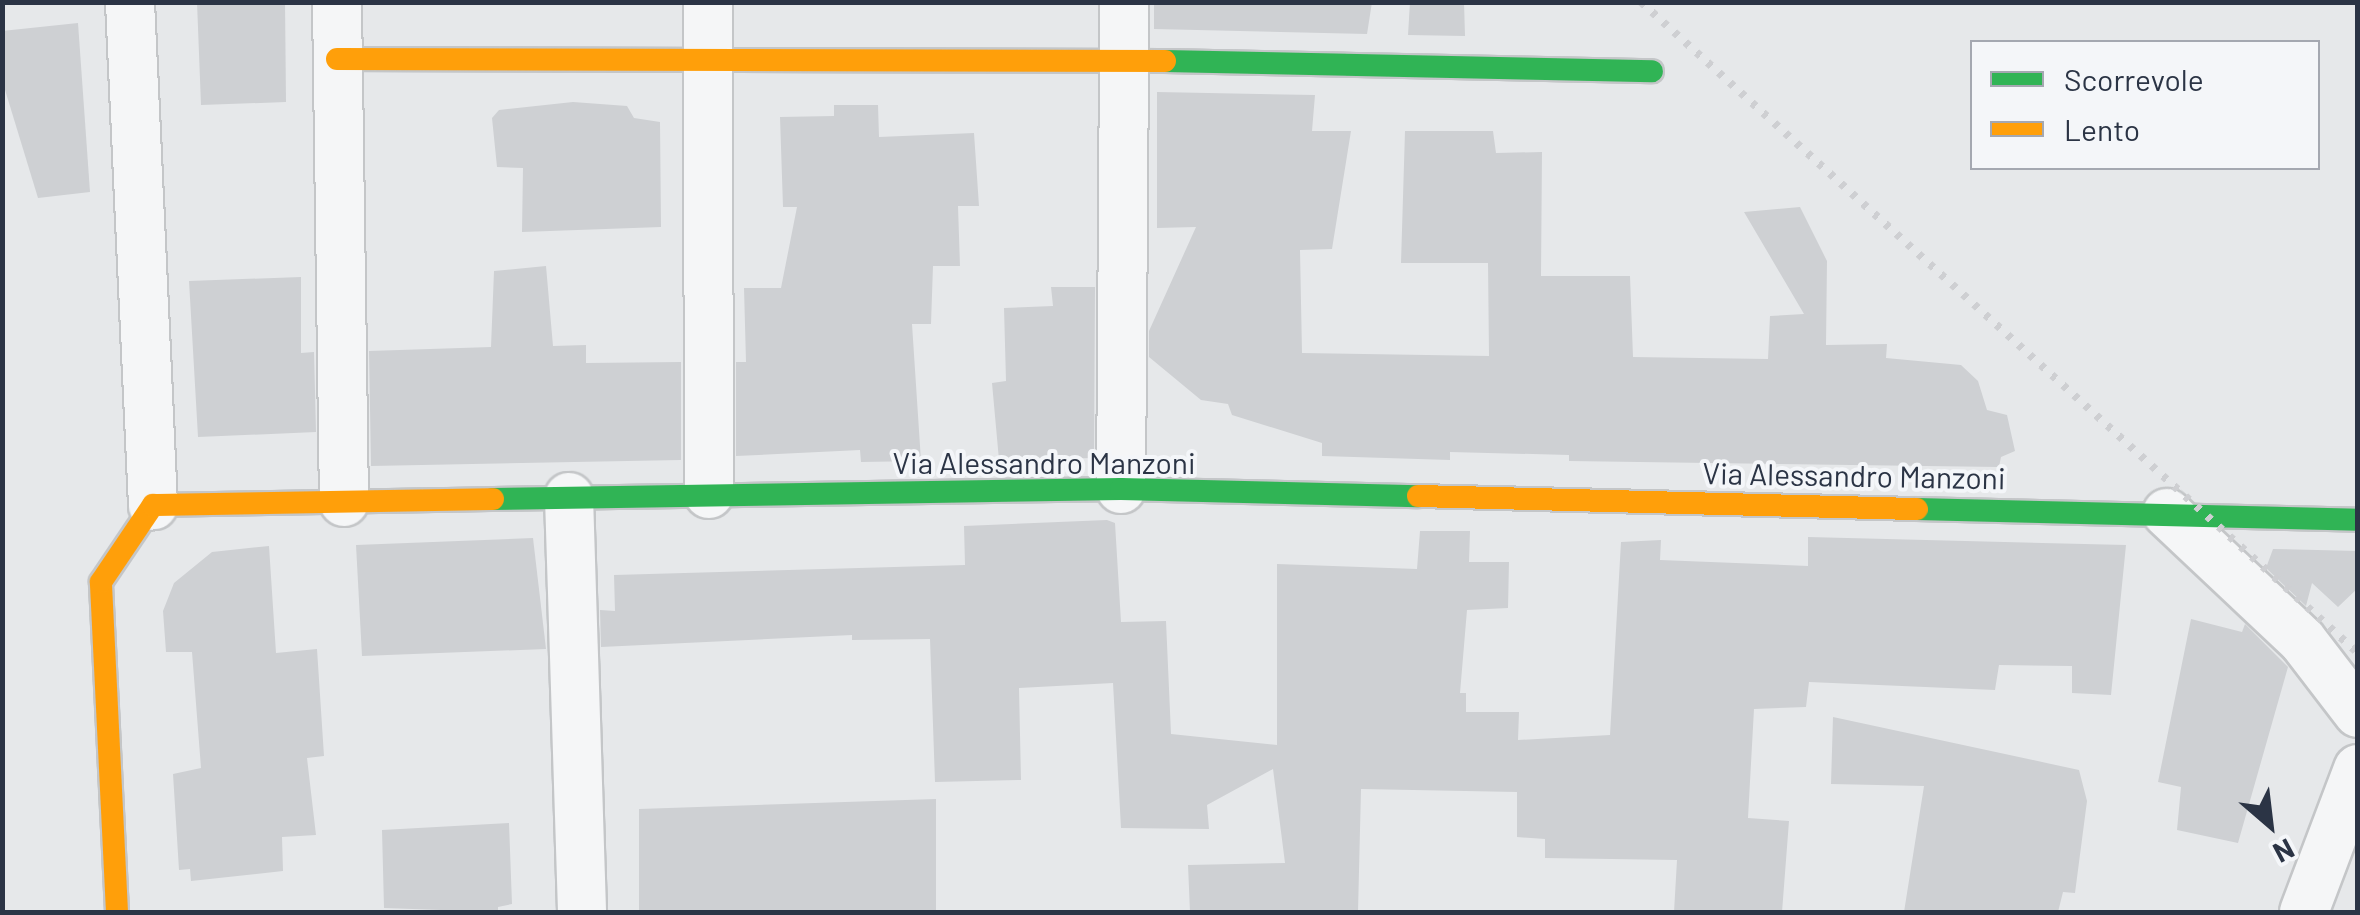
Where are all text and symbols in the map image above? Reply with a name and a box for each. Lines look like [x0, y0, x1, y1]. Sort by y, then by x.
legend [1970, 40, 2320, 170]
text: Scorrevole [2064, 61, 2204, 97]
text: Lento [2064, 111, 2140, 147]
street label: Via Alessandro Manzoni [892, 444, 1196, 480]
street label: Via Alessandro Manzoni [1702, 454, 2006, 496]
north arrow [2220, 775, 2320, 875]
text: N [2268, 832, 2300, 871]

